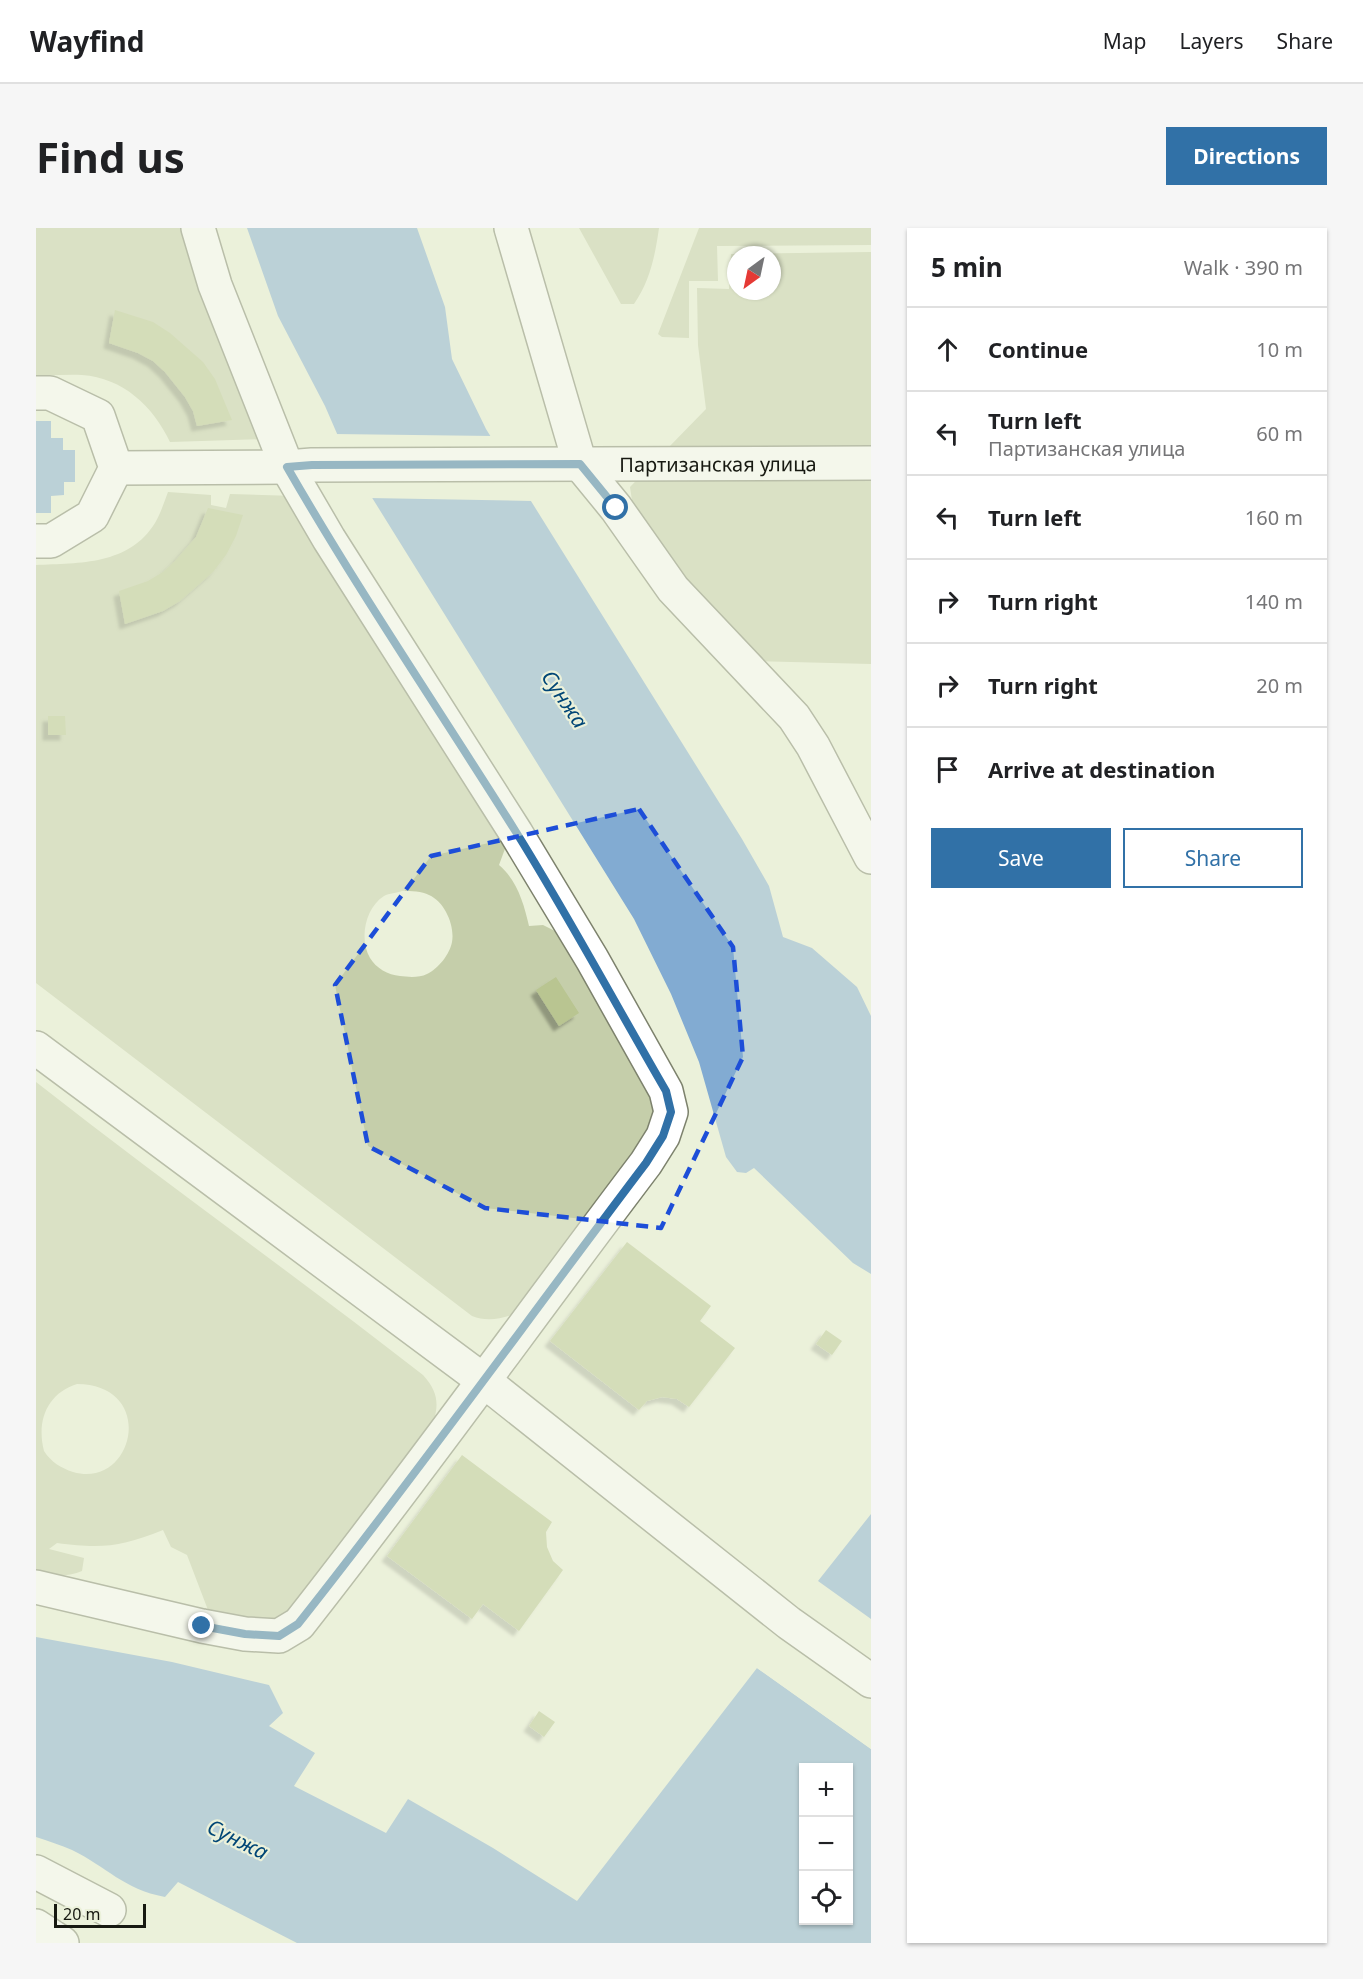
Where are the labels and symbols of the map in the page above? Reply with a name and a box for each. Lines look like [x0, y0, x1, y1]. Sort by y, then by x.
north arrow [727, 246, 781, 300]
street label: Партизанская улица [619, 450, 817, 477]
route start [602, 494, 628, 520]
water label: Сунжа [535, 664, 595, 734]
route end [188, 1612, 214, 1638]
water label: Сунжа [203, 1812, 273, 1866]
scale bar [54, 1901, 146, 1928]

